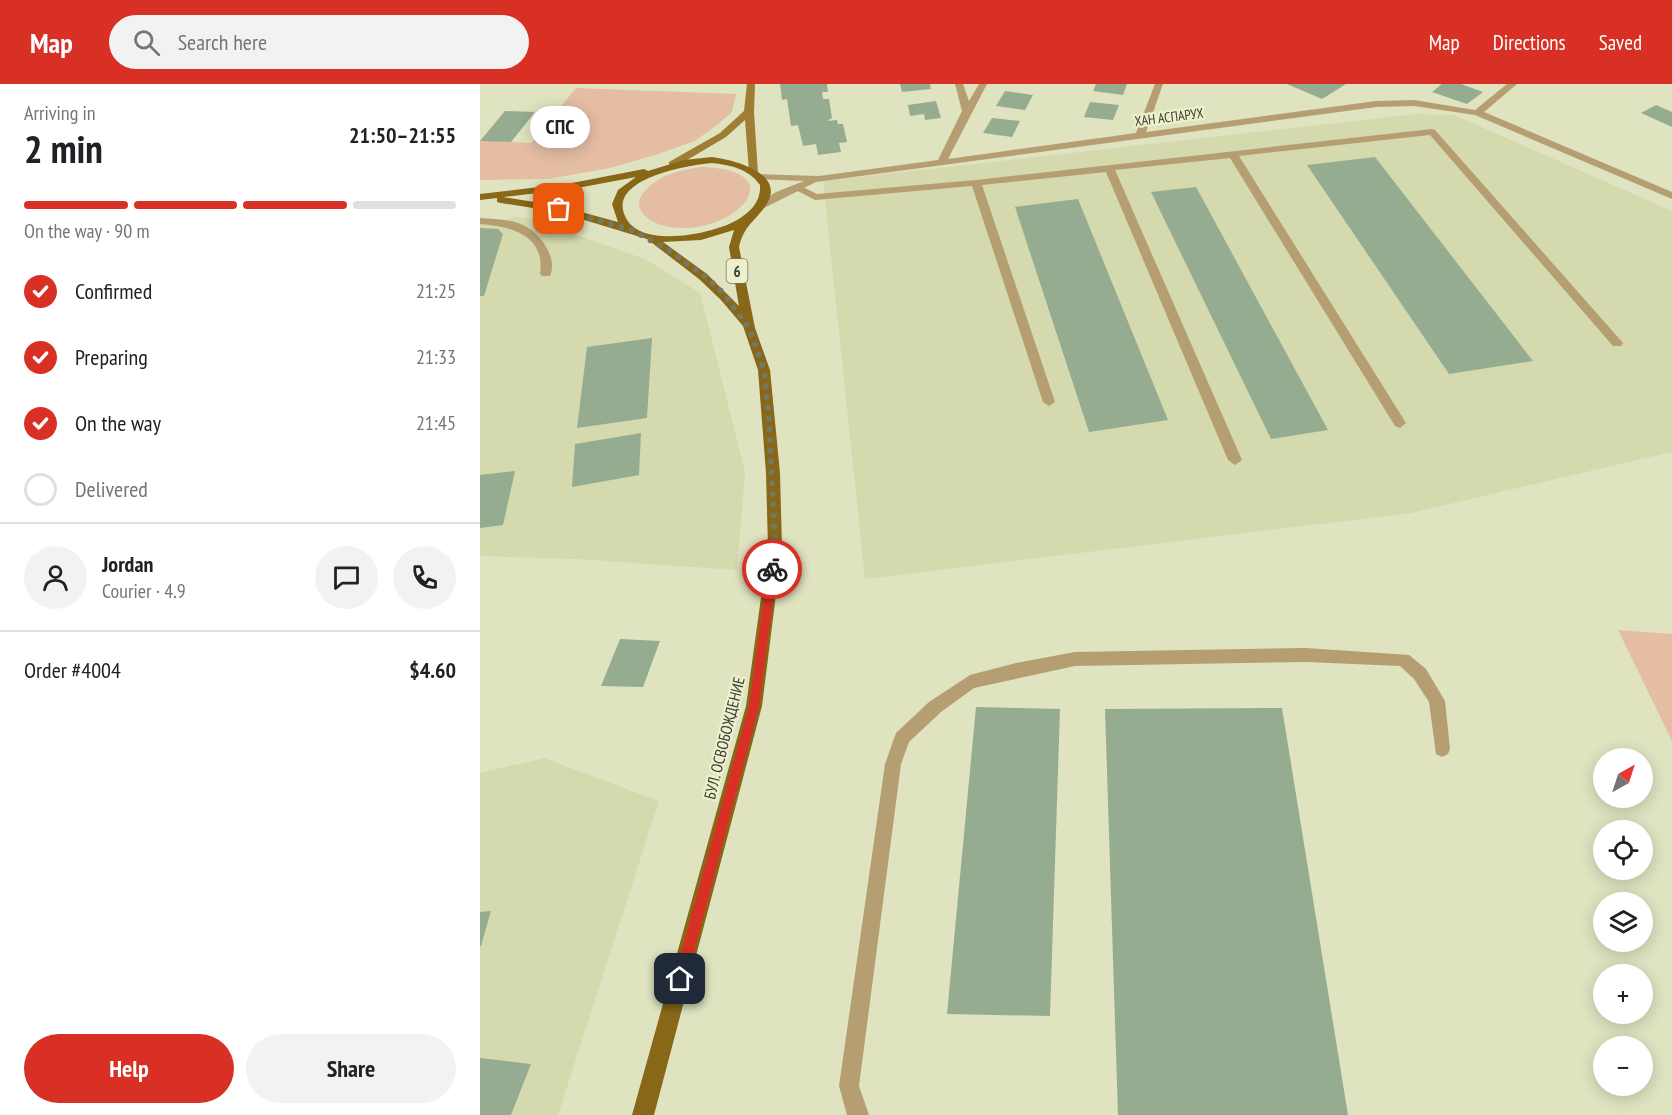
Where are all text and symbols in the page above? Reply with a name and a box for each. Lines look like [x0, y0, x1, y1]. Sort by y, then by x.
search box [109, 15, 529, 69]
text: Map [30, 24, 73, 61]
icon: search [130, 26, 163, 59]
text: Search here [178, 28, 267, 56]
text: Map [1429, 29, 1460, 56]
text: Directions [1493, 29, 1566, 56]
text: Saved [1599, 29, 1642, 56]
text: Arriving in [24, 100, 96, 126]
street label: ХАН АСПАРУХ [1133, 104, 1205, 130]
callout: СПС [529, 107, 589, 149]
text: СПС [546, 114, 574, 140]
text: 21:50–21:55 [349, 121, 456, 149]
text: 2 min [24, 123, 103, 174]
pin [533, 183, 584, 234]
icon: bag [542, 192, 575, 225]
text: On the way · 90 m [24, 218, 150, 244]
road number: 6 [726, 259, 748, 283]
icon: check [24, 275, 57, 308]
text: Confirmed [75, 277, 152, 305]
text: 21:25 [416, 278, 456, 304]
icon: check [24, 341, 57, 374]
text: Preparing [75, 343, 148, 371]
text: 21:33 [416, 344, 456, 370]
icon: check [24, 407, 57, 440]
text: On the way [75, 409, 161, 437]
text: 21:45 [416, 410, 456, 436]
text: Delivered [75, 475, 148, 503]
courier [742, 539, 802, 599]
button: person [24, 546, 87, 609]
button: chat [315, 546, 378, 609]
button: phone [393, 546, 456, 609]
text: Jordan [102, 550, 153, 578]
icon: bike [756, 553, 789, 586]
text: Courier · 4.9 [102, 578, 186, 604]
text: Order #4004 [24, 656, 121, 684]
text: $4.60 [409, 656, 456, 684]
street label: БУЛ. ОСВОБОЖДЕНИЕ [699, 675, 749, 801]
north arrow [1593, 748, 1653, 808]
map controls [1593, 748, 1653, 1096]
button: locate [1593, 820, 1653, 880]
button: layers [1593, 892, 1653, 952]
pin [654, 953, 705, 1004]
icon: home [663, 962, 696, 995]
button: + [1593, 964, 1653, 1024]
button: Help [24, 1034, 234, 1103]
button: Share [246, 1034, 456, 1103]
button: − [1593, 1036, 1653, 1096]

